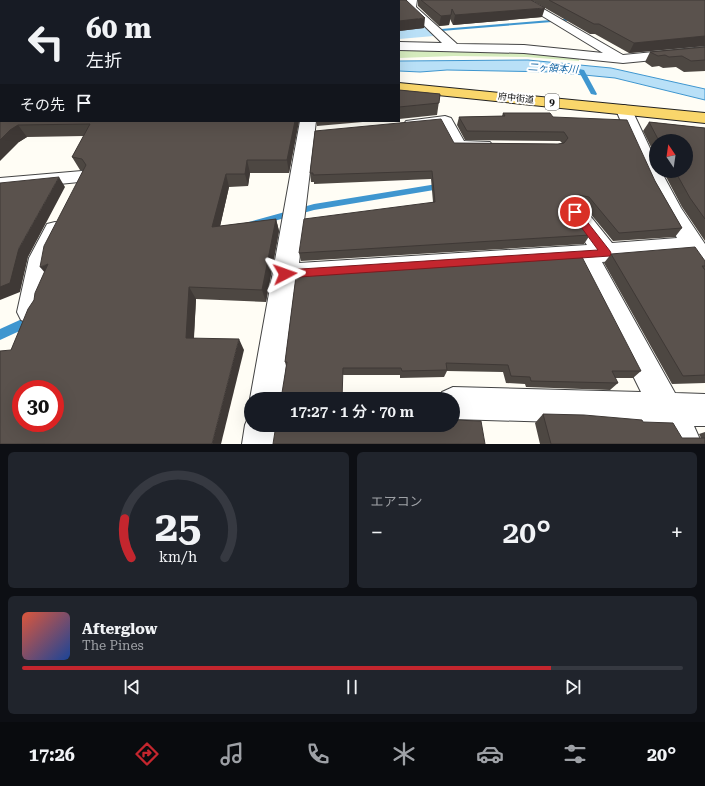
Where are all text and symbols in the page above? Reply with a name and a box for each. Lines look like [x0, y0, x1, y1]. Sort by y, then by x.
text: 60 m [86, 12, 151, 45]
icon: left [20, 16, 72, 68]
text: 左折 [86, 50, 122, 71]
water label: 二ヶ領本川 [528, 61, 579, 75]
street label: 府中街道 [498, 91, 534, 105]
icon: arrive [73, 92, 95, 114]
road number: 9 [545, 94, 559, 110]
text: その先 [20, 96, 65, 114]
north arrow [649, 134, 693, 178]
map controls [649, 134, 693, 178]
pin [558, 195, 592, 229]
icon: arrive [564, 201, 586, 223]
position arrow [264, 253, 306, 295]
speed limit sign: 30 [12, 380, 64, 432]
text: 17:27 · 1 分 · 70 m [290, 403, 414, 421]
text: エアコン [371, 494, 423, 509]
text: 25 [155, 502, 202, 551]
text: 20° [503, 515, 551, 550]
text: − [371, 520, 383, 545]
text: + [671, 520, 683, 545]
text: km/h [159, 549, 197, 565]
text: Afterglow [82, 620, 157, 638]
text: The Pines [82, 638, 144, 653]
icon: previous [121, 676, 143, 698]
icon: pause [341, 676, 363, 698]
icon: next [562, 676, 584, 698]
icon: directions [133, 740, 161, 768]
icon: music [218, 740, 246, 768]
icon: phone [304, 740, 332, 768]
icon: climate [390, 740, 418, 768]
icon: car [476, 740, 504, 768]
icon: filters [561, 740, 589, 768]
text: 17:26 [29, 744, 75, 765]
text: 20° [647, 744, 676, 765]

